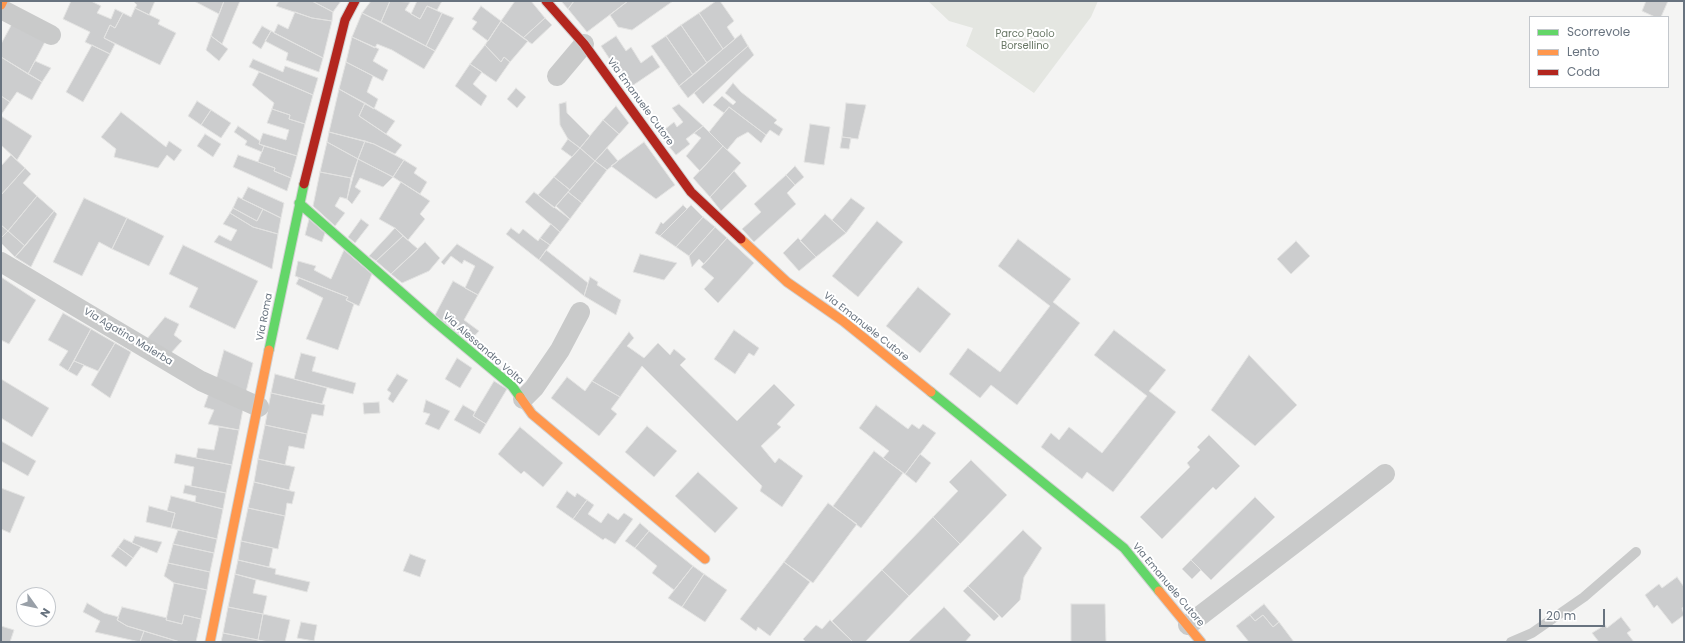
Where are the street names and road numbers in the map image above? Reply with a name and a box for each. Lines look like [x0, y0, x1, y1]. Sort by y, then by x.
street label: Via Emanuele Cutore [604, 56, 676, 148]
street label: Via Emanuele Cutore [821, 290, 911, 364]
street label: Via Roma [255, 292, 275, 342]
street label: Via Agatino Malerba [81, 306, 175, 368]
street label: Via Alessandro Volta [440, 311, 526, 387]
street label: Via Emanuele Cutore [1130, 541, 1206, 629]

